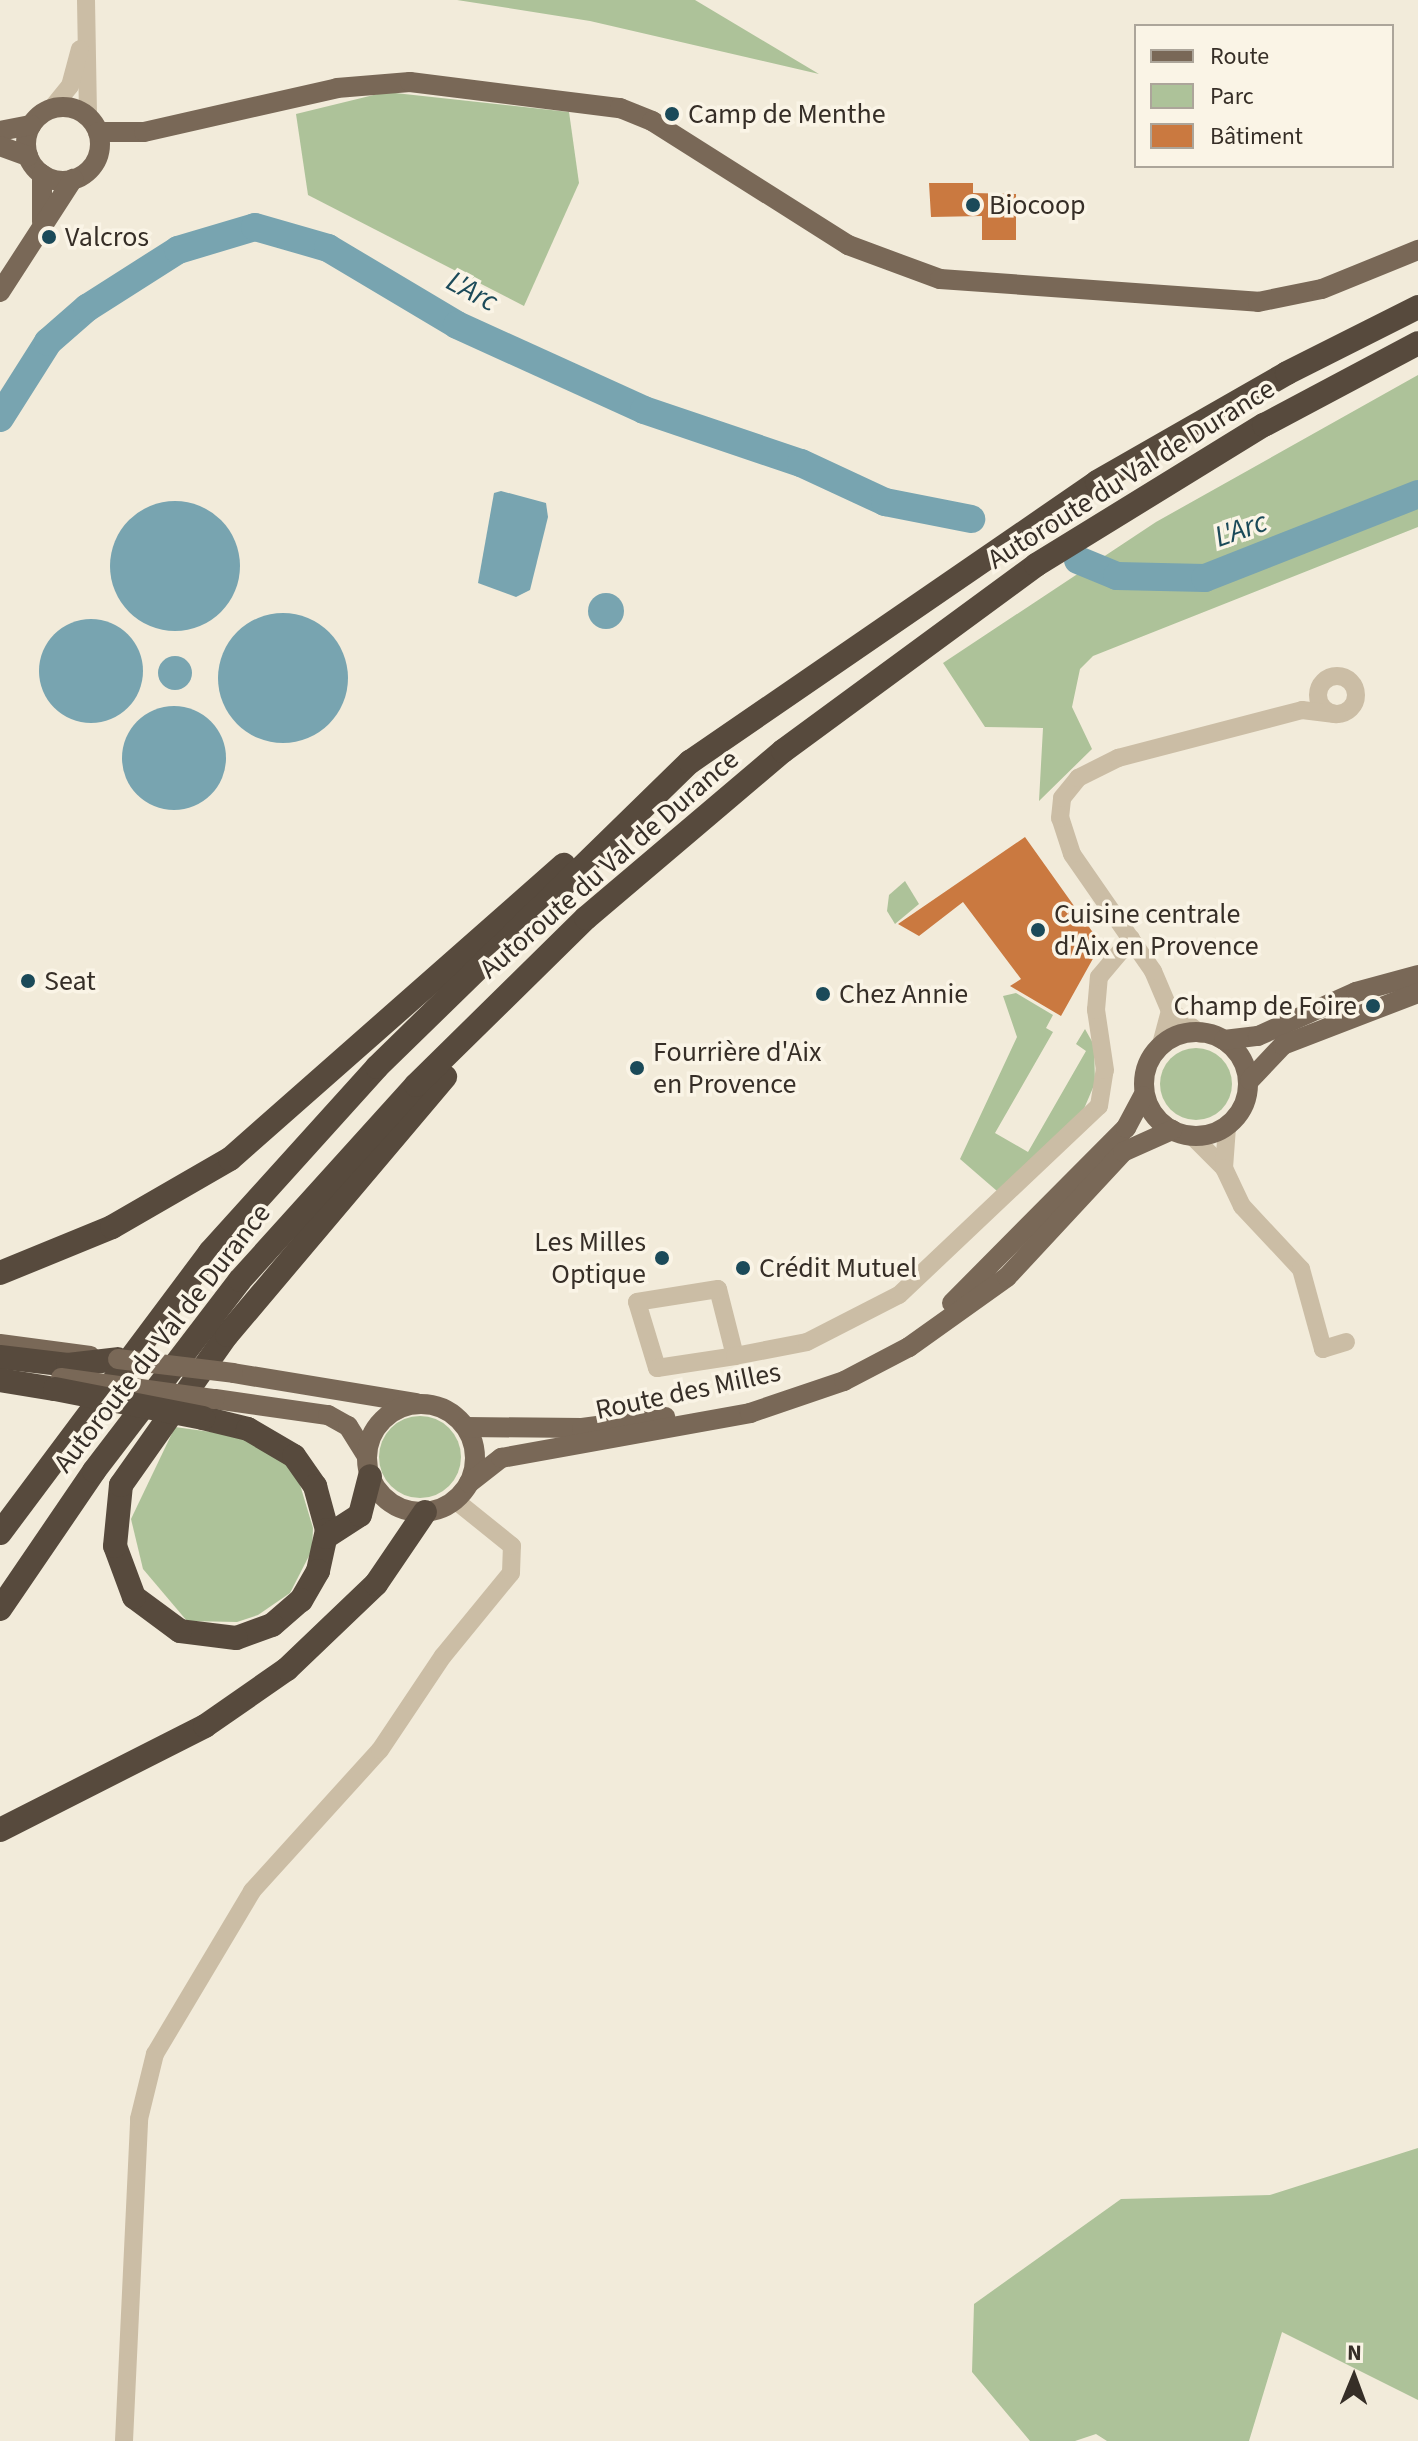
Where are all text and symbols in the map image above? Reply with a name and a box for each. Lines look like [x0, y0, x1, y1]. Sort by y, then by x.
legend [1134, 24, 1394, 168]
text: Route [1210, 39, 1269, 74]
text: Parc [1210, 79, 1254, 114]
place label: Camp de Menthe [688, 97, 886, 131]
marker: Camp de Menthe [663, 105, 681, 123]
text: Bâtiment [1210, 119, 1303, 154]
place label: Biocoop [989, 188, 1086, 222]
marker: Biocoop [964, 196, 982, 214]
place label: Valcros [65, 220, 149, 254]
marker: Valcros [40, 228, 58, 246]
water label: L'Arc [440, 264, 504, 320]
street label: Autoroute du Val de Durance [981, 372, 1281, 576]
water label: L'Arc [1210, 504, 1272, 556]
street label: Autoroute du Val de Durance [473, 742, 745, 986]
place label: Cuisine centrale d'Aix en Provence [1054, 897, 1259, 963]
marker: Cuisine centrale d'Aix en Provence [1029, 921, 1047, 939]
place label: Seat [44, 964, 96, 998]
marker: Seat [19, 972, 37, 990]
place label: Chez Annie [839, 977, 968, 1011]
marker: Chez Annie [814, 985, 832, 1003]
place label: Champ de Foire [1173, 989, 1357, 1023]
marker: Champ de Foire [1364, 997, 1382, 1015]
place label: Fourrière d'Aix en Provence [653, 1035, 822, 1101]
marker: Fourrière d'Aix en Provence [628, 1059, 646, 1077]
street label: Autoroute du Val de Durance [47, 1197, 277, 1479]
place label: Les Milles Optique [534, 1225, 646, 1291]
marker: Les Milles Optique [653, 1249, 671, 1267]
place label: Crédit Mutuel [759, 1251, 917, 1285]
marker: Crédit Mutuel [734, 1259, 752, 1277]
street label: Route des Milles [592, 1355, 784, 1427]
north arrow [1314, 2337, 1394, 2417]
text: N [1347, 2337, 1362, 2369]

